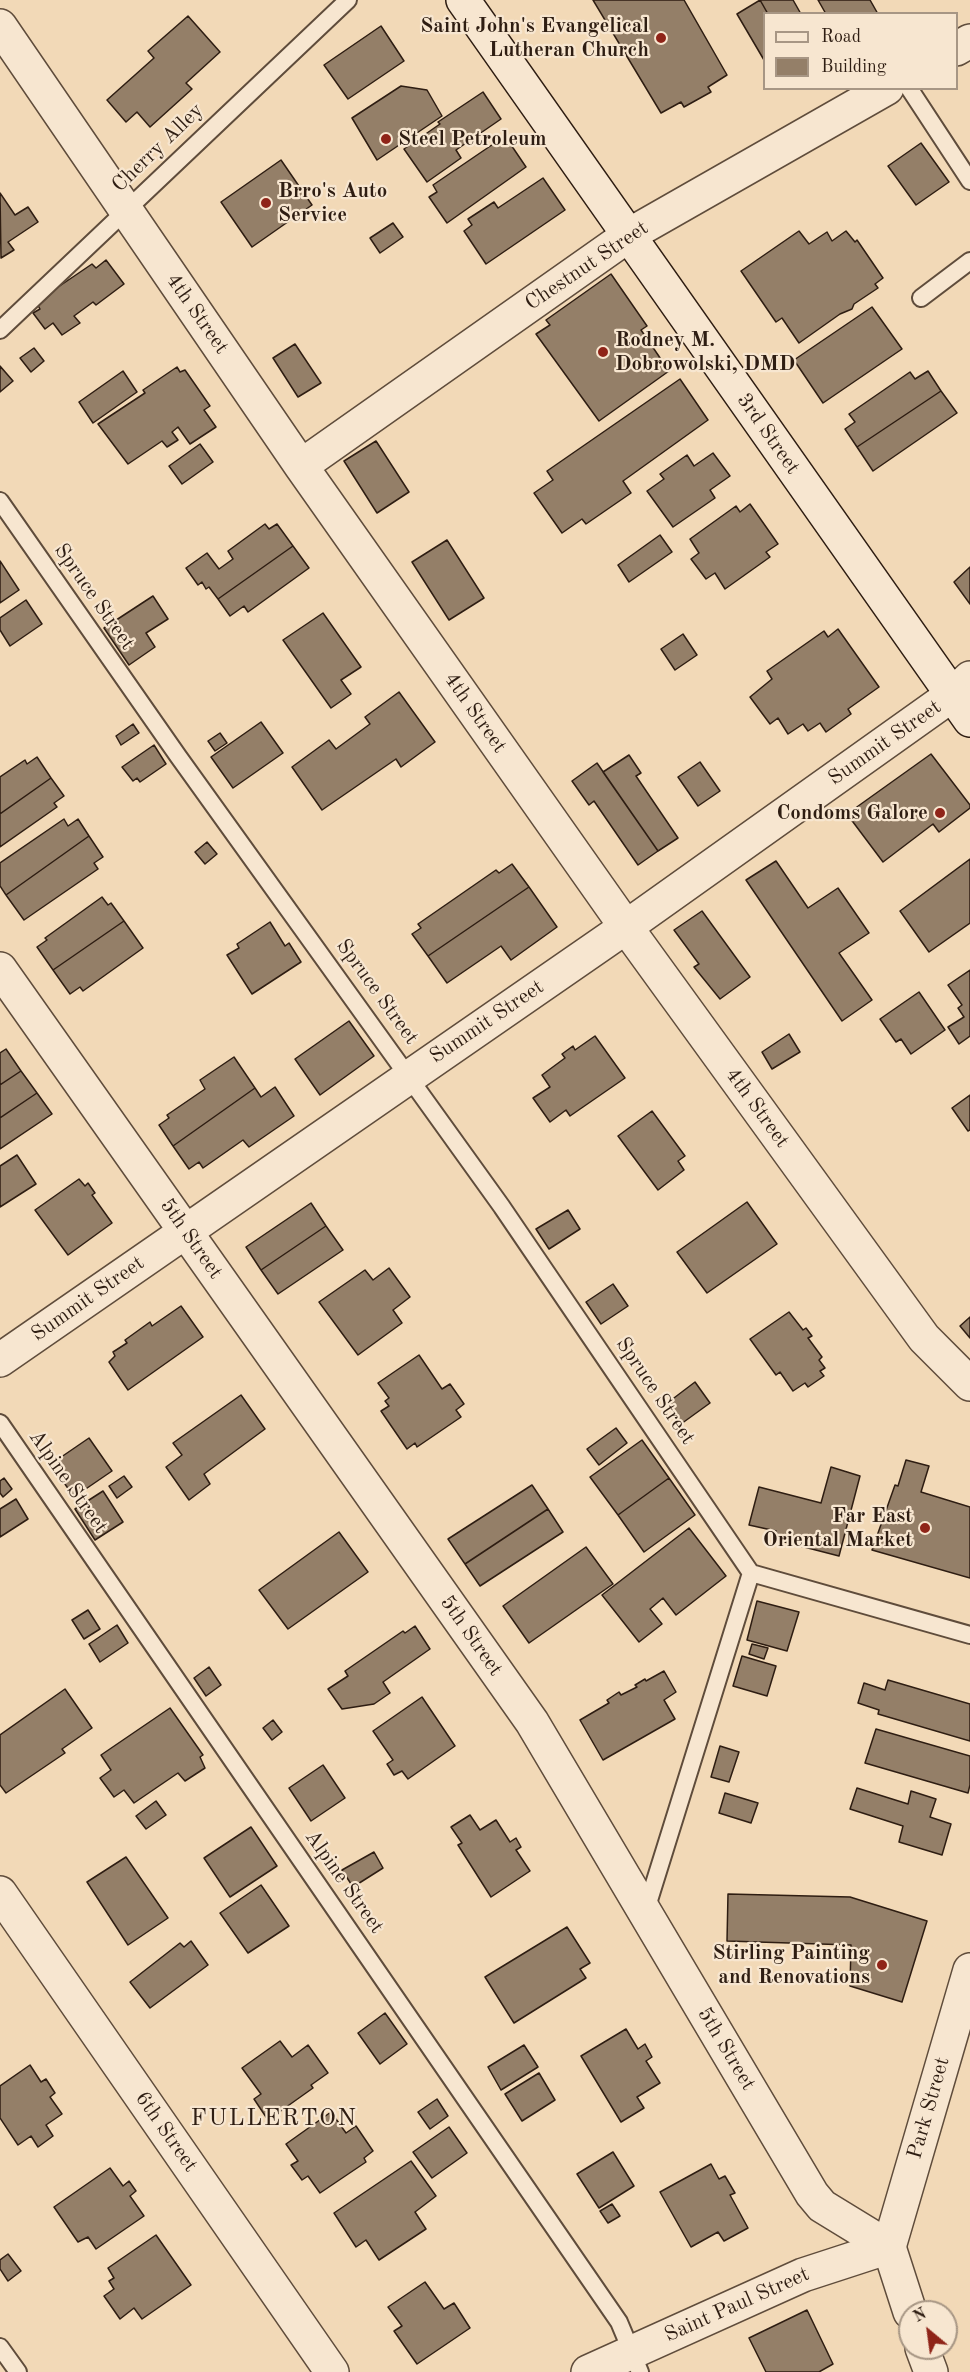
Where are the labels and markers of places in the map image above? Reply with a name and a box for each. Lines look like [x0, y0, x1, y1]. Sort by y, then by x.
place label: Saint John's Evangelical Lutheran Church [420, 13, 649, 63]
marker: Saint John's Evangelical Lutheran Church [654, 31, 668, 45]
place label: Steel Petroleum [398, 126, 546, 152]
marker: Steel Petroleum [379, 132, 393, 146]
place label: Brro's Auto Service [278, 178, 387, 228]
marker: Brro's Auto Service [259, 196, 273, 210]
place label: Rodney M. Dobrowolski, DMD [615, 327, 795, 377]
marker: Rodney M. Dobrowolski, DMD [596, 345, 610, 359]
place label: Condoms Galore [776, 800, 928, 826]
marker: Condoms Galore [933, 806, 947, 820]
place label: Far East Oriental Market [763, 1503, 913, 1553]
marker: Far East Oriental Market [918, 1521, 932, 1535]
place label: Stirling Painting and Renovations [713, 1940, 870, 1990]
marker: Stirling Painting and Renovations [875, 1958, 889, 1972]

